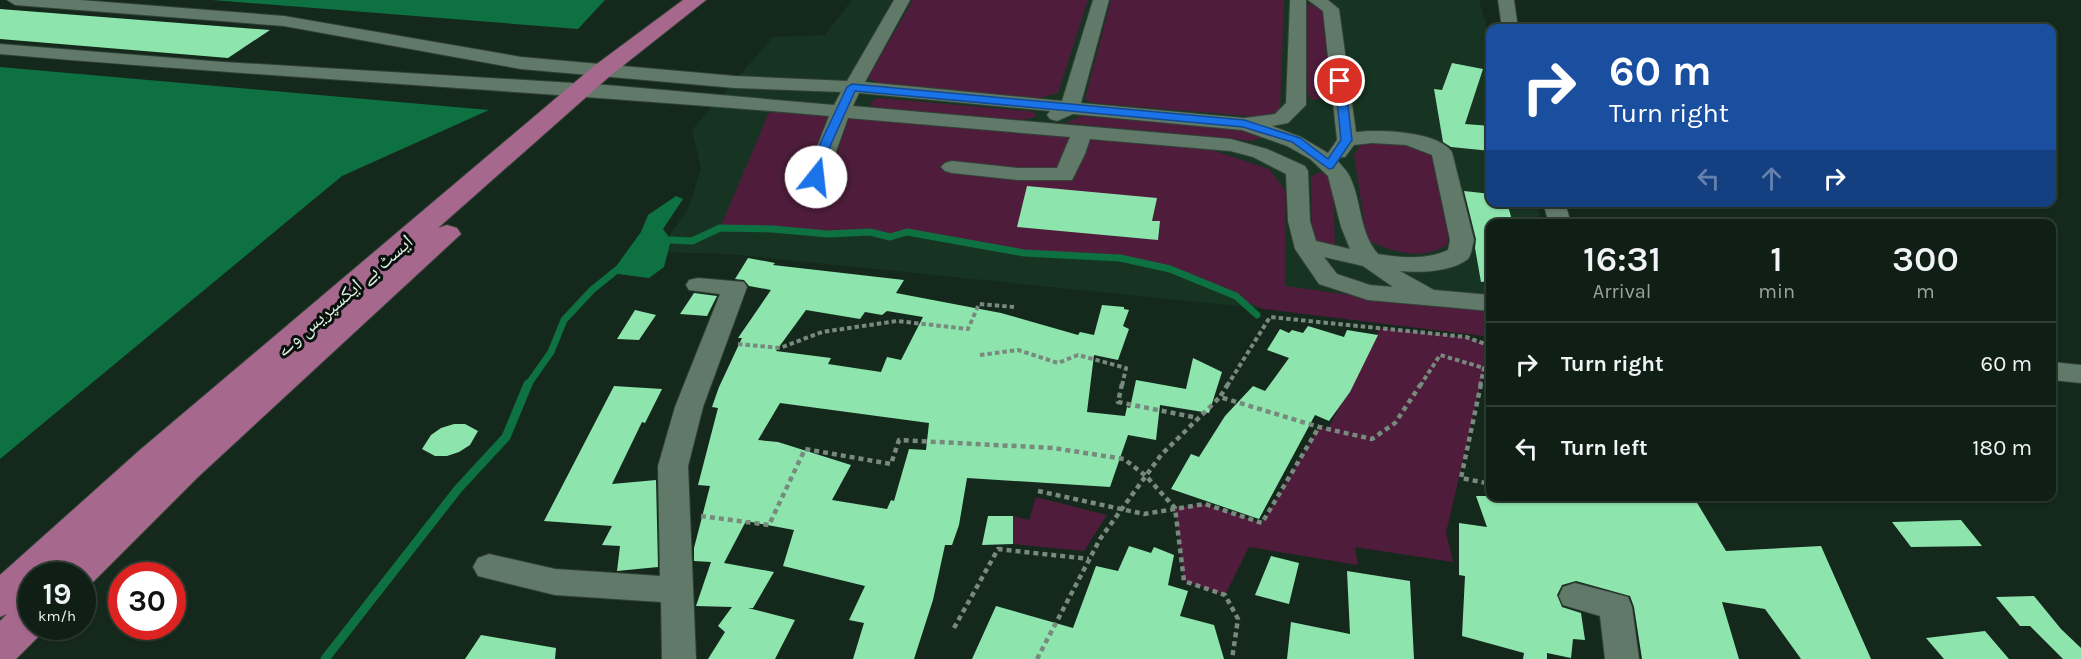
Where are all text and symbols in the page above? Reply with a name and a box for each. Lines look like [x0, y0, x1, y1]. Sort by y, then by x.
text: 60 m [1609, 46, 1712, 96]
icon: right [1510, 48, 1588, 126]
pin [1314, 55, 1365, 106]
icon: arrive [1323, 64, 1356, 97]
text: Turn right [1609, 97, 1729, 129]
position arrow [784, 145, 848, 209]
icon: left [1692, 162, 1725, 195]
icon: ahead [1755, 162, 1788, 195]
icon: right [1818, 162, 1851, 195]
street label: ایسٹ بے ایکسپریس وے [271, 230, 417, 361]
text: 16:31 [1583, 238, 1661, 280]
text: 1 [1770, 238, 1783, 280]
text: 300 [1892, 238, 1959, 280]
text: Arrival [1593, 280, 1651, 303]
text: min [1758, 280, 1795, 303]
text: m [1916, 280, 1935, 303]
icon: right [1510, 348, 1543, 381]
text: Turn right [1561, 351, 1664, 377]
text: 60 m [1981, 351, 2032, 377]
icon: left [1510, 432, 1543, 465]
text: Turn left [1561, 435, 1648, 461]
text: 180 m [1972, 435, 2032, 461]
speed limit sign: 30 [108, 562, 186, 640]
text: 19 [42, 576, 71, 612]
text: km/h [38, 607, 76, 625]

